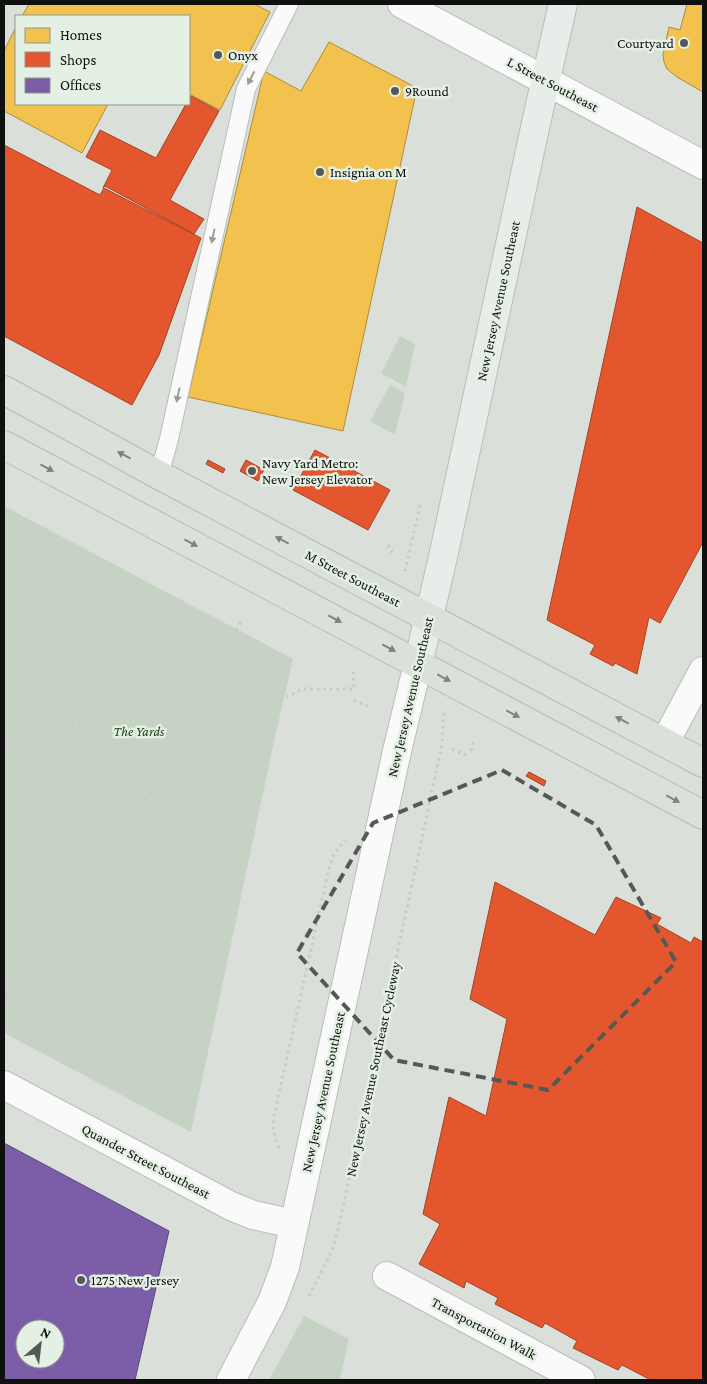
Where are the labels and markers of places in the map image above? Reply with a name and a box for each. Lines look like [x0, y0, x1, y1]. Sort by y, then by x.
place label: Courtyard [617, 35, 675, 51]
marker: Courtyard [678, 37, 690, 49]
place label: Onyx [228, 47, 258, 63]
marker: Onyx [212, 49, 224, 61]
place label: 9Round [405, 83, 450, 99]
marker: 9Round [389, 85, 401, 97]
place label: Insignia on M [330, 164, 407, 180]
marker: Insignia on M [314, 166, 326, 178]
place label: Navy Yard Metro: New Jersey Elevator [262, 455, 373, 487]
marker: Navy Yard Metro: New Jersey Elevator [246, 465, 258, 477]
place label: 1275 New Jersey [91, 1272, 180, 1288]
marker: 1275 New Jersey [75, 1274, 87, 1286]

